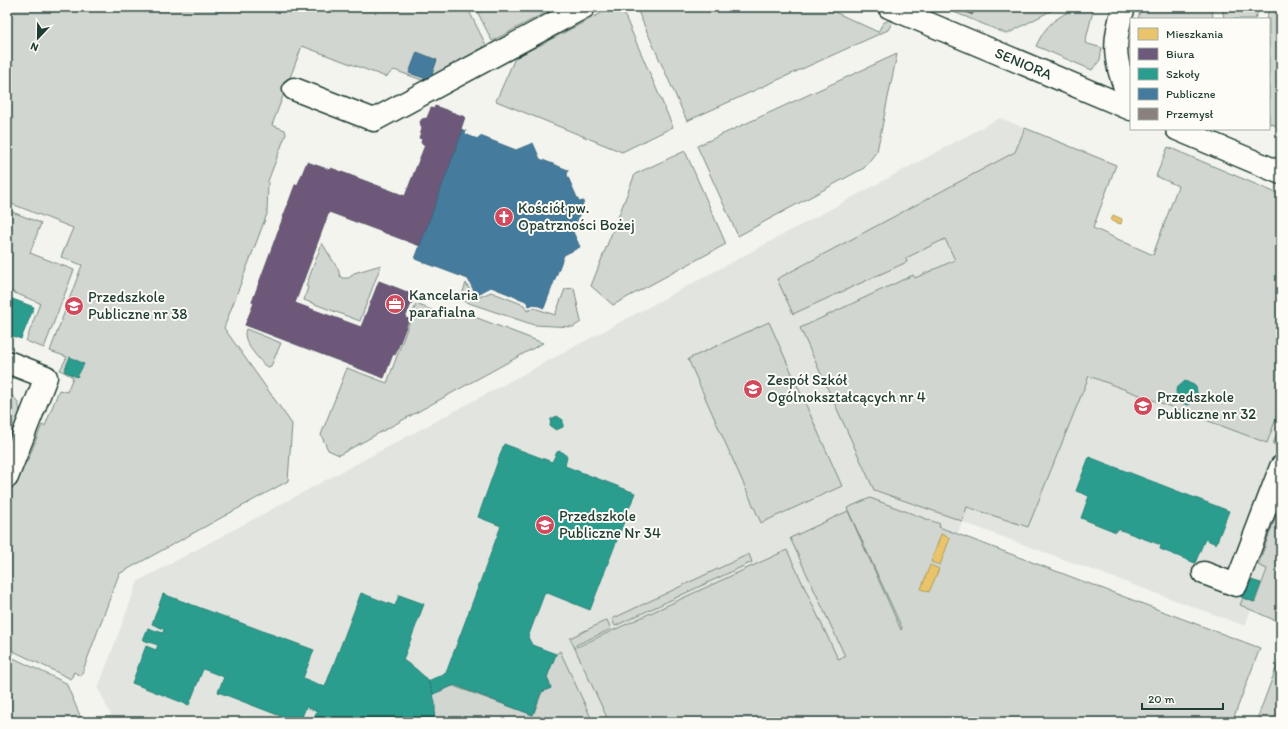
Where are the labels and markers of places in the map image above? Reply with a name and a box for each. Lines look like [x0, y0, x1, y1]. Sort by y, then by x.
place label: Kościół pw. Opatrzności Bożej [518, 199, 635, 234]
church icon: Kościół pw. Opatrzności Bożej [493, 206, 515, 228]
place label: Kancelaria parafialna [409, 286, 479, 321]
place label: Przedszkole Publiczne nr 38 [88, 288, 188, 323]
office icon: Kancelaria parafialna [384, 293, 406, 315]
school or university icon: Przedszkole Publiczne nr 38 [63, 295, 85, 317]
place label: Zespół Szkół Ogólnokształcących nr 4 [767, 371, 926, 406]
school or university icon: Zespół Szkół Ogólnokształcących nr 4 [742, 378, 764, 400]
place label: Przedszkole Publiczne nr 32 [1157, 388, 1256, 423]
school or university icon: Przedszkole Publiczne nr 32 [1132, 395, 1154, 417]
place label: Przedszkole Publiczne Nr 34 [559, 507, 661, 542]
school or university icon: Przedszkole Publiczne Nr 34 [534, 514, 556, 536]

